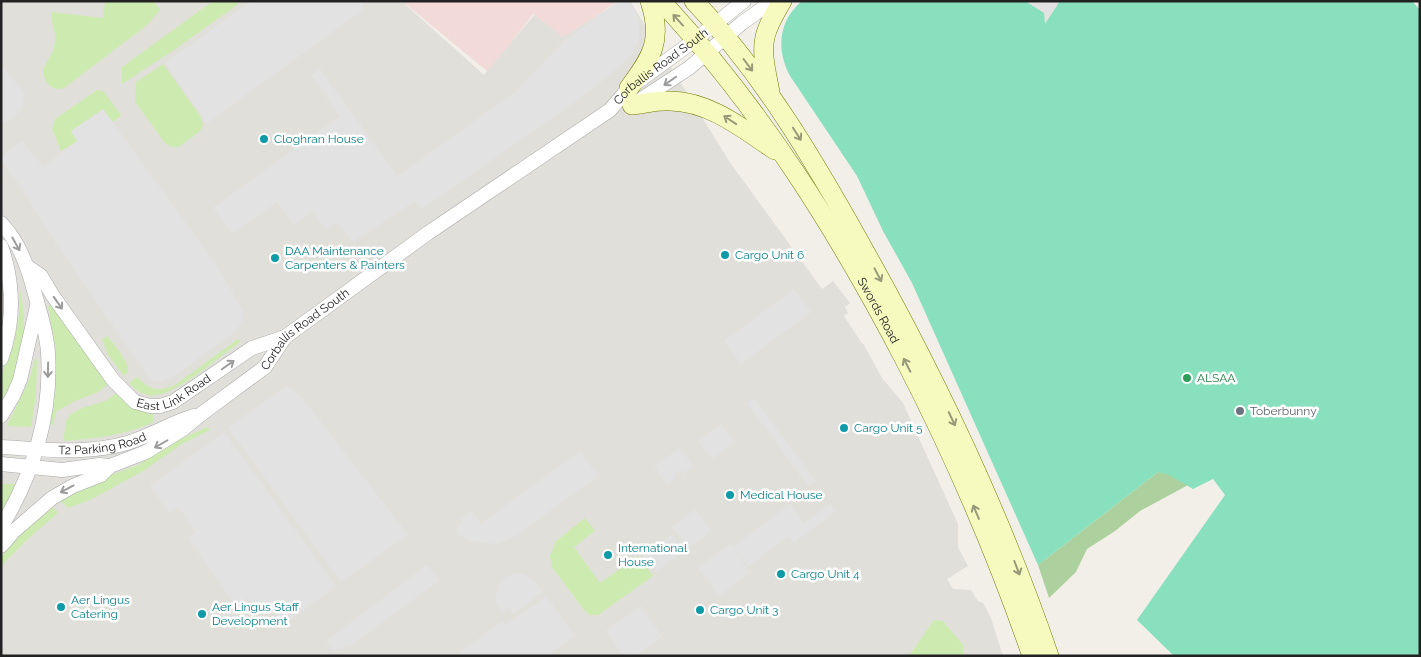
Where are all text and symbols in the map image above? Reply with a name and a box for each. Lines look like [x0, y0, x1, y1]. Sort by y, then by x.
one-way arrow [673, 14, 684, 27]
street label: Corballis Road South [611, 25, 711, 108]
one-way arrow [743, 58, 754, 71]
one-way arrow [663, 76, 677, 86]
one-way arrow [723, 115, 737, 125]
one-way arrow [792, 126, 802, 140]
place label: Cloghran House [274, 132, 364, 146]
marker: Cloghran House [258, 133, 270, 145]
one-way arrow [12, 236, 22, 250]
place label: DAA Maintenance Carpenters & Painters [285, 244, 405, 272]
place label: Cargo Unit 6 [735, 248, 804, 262]
marker: Cargo Unit 6 [719, 249, 731, 261]
marker: DAA Maintenance Carpenters & Painters [269, 252, 281, 264]
one-way arrow [873, 267, 883, 282]
street label: Swords Road [854, 275, 902, 346]
street label: Corballis Road South [258, 286, 352, 373]
one-way arrow [53, 296, 63, 310]
one-way arrow [902, 358, 911, 373]
one-way arrow [221, 360, 235, 370]
one-way arrow [43, 362, 53, 378]
street label: East Link Road [135, 371, 213, 413]
place label: ALSAA [1197, 371, 1235, 385]
marker: ALSAA [1181, 372, 1193, 384]
place label: Toberbunny [1250, 404, 1317, 418]
marker: Toberbunny [1234, 405, 1246, 417]
one-way arrow [948, 411, 957, 426]
place label: Cargo Unit 5 [854, 421, 923, 435]
marker: Cargo Unit 5 [838, 422, 850, 434]
street label: T2 Parking Road [58, 430, 148, 457]
one-way arrow [154, 439, 168, 449]
one-way arrow [60, 484, 75, 494]
place label: Medical House [740, 488, 823, 502]
marker: Medical House [724, 489, 736, 501]
one-way arrow [971, 505, 981, 520]
place label: International House [618, 541, 688, 569]
marker: International House [602, 549, 614, 561]
one-way arrow [1013, 560, 1022, 575]
place label: Cargo Unit 4 [791, 567, 860, 581]
marker: Cargo Unit 4 [775, 568, 787, 580]
place label: Aer Lingus Catering [71, 593, 130, 621]
place label: Aer Lingus Staff Development [212, 600, 300, 628]
marker: Aer Lingus Catering [55, 601, 67, 613]
place label: Cargo Unit 3 [710, 603, 779, 617]
marker: Cargo Unit 3 [694, 604, 706, 616]
marker: Aer Lingus Staff Development [196, 608, 208, 620]

